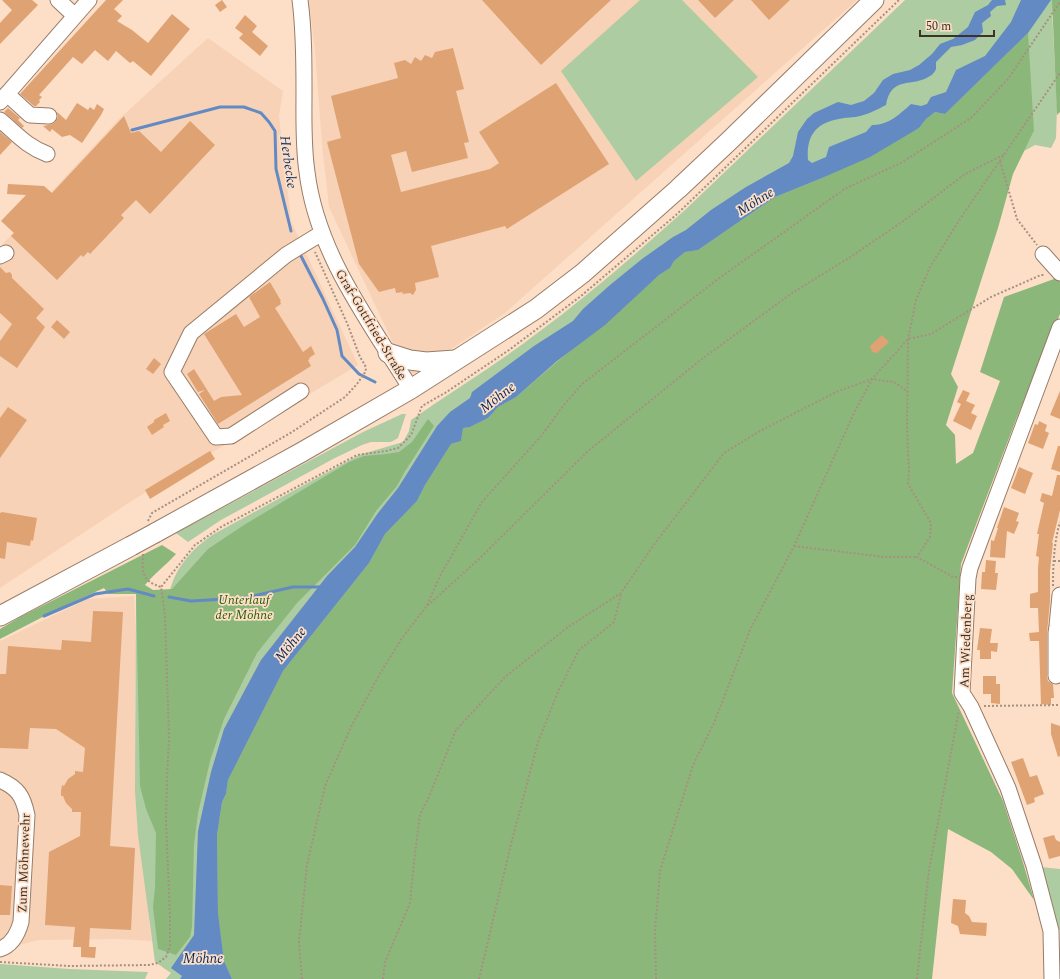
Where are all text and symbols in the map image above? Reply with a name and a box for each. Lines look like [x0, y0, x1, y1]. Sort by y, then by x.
scale bar [920, 12, 994, 38]
text: 50 m [926, 17, 951, 36]
water label: Herbecke [274, 134, 303, 190]
water label: Möhne [733, 182, 778, 221]
street label: Graf-Gottfried-Straße [330, 265, 412, 384]
water label: Möhne [475, 377, 520, 418]
park label: Unterlauf der Möhne [215, 590, 273, 625]
street label: Am Wiedenberg [954, 594, 978, 688]
water label: Möhne [269, 622, 311, 667]
street label: Zum Möhnewehr [12, 813, 36, 913]
water label: Möhne [183, 948, 223, 969]

